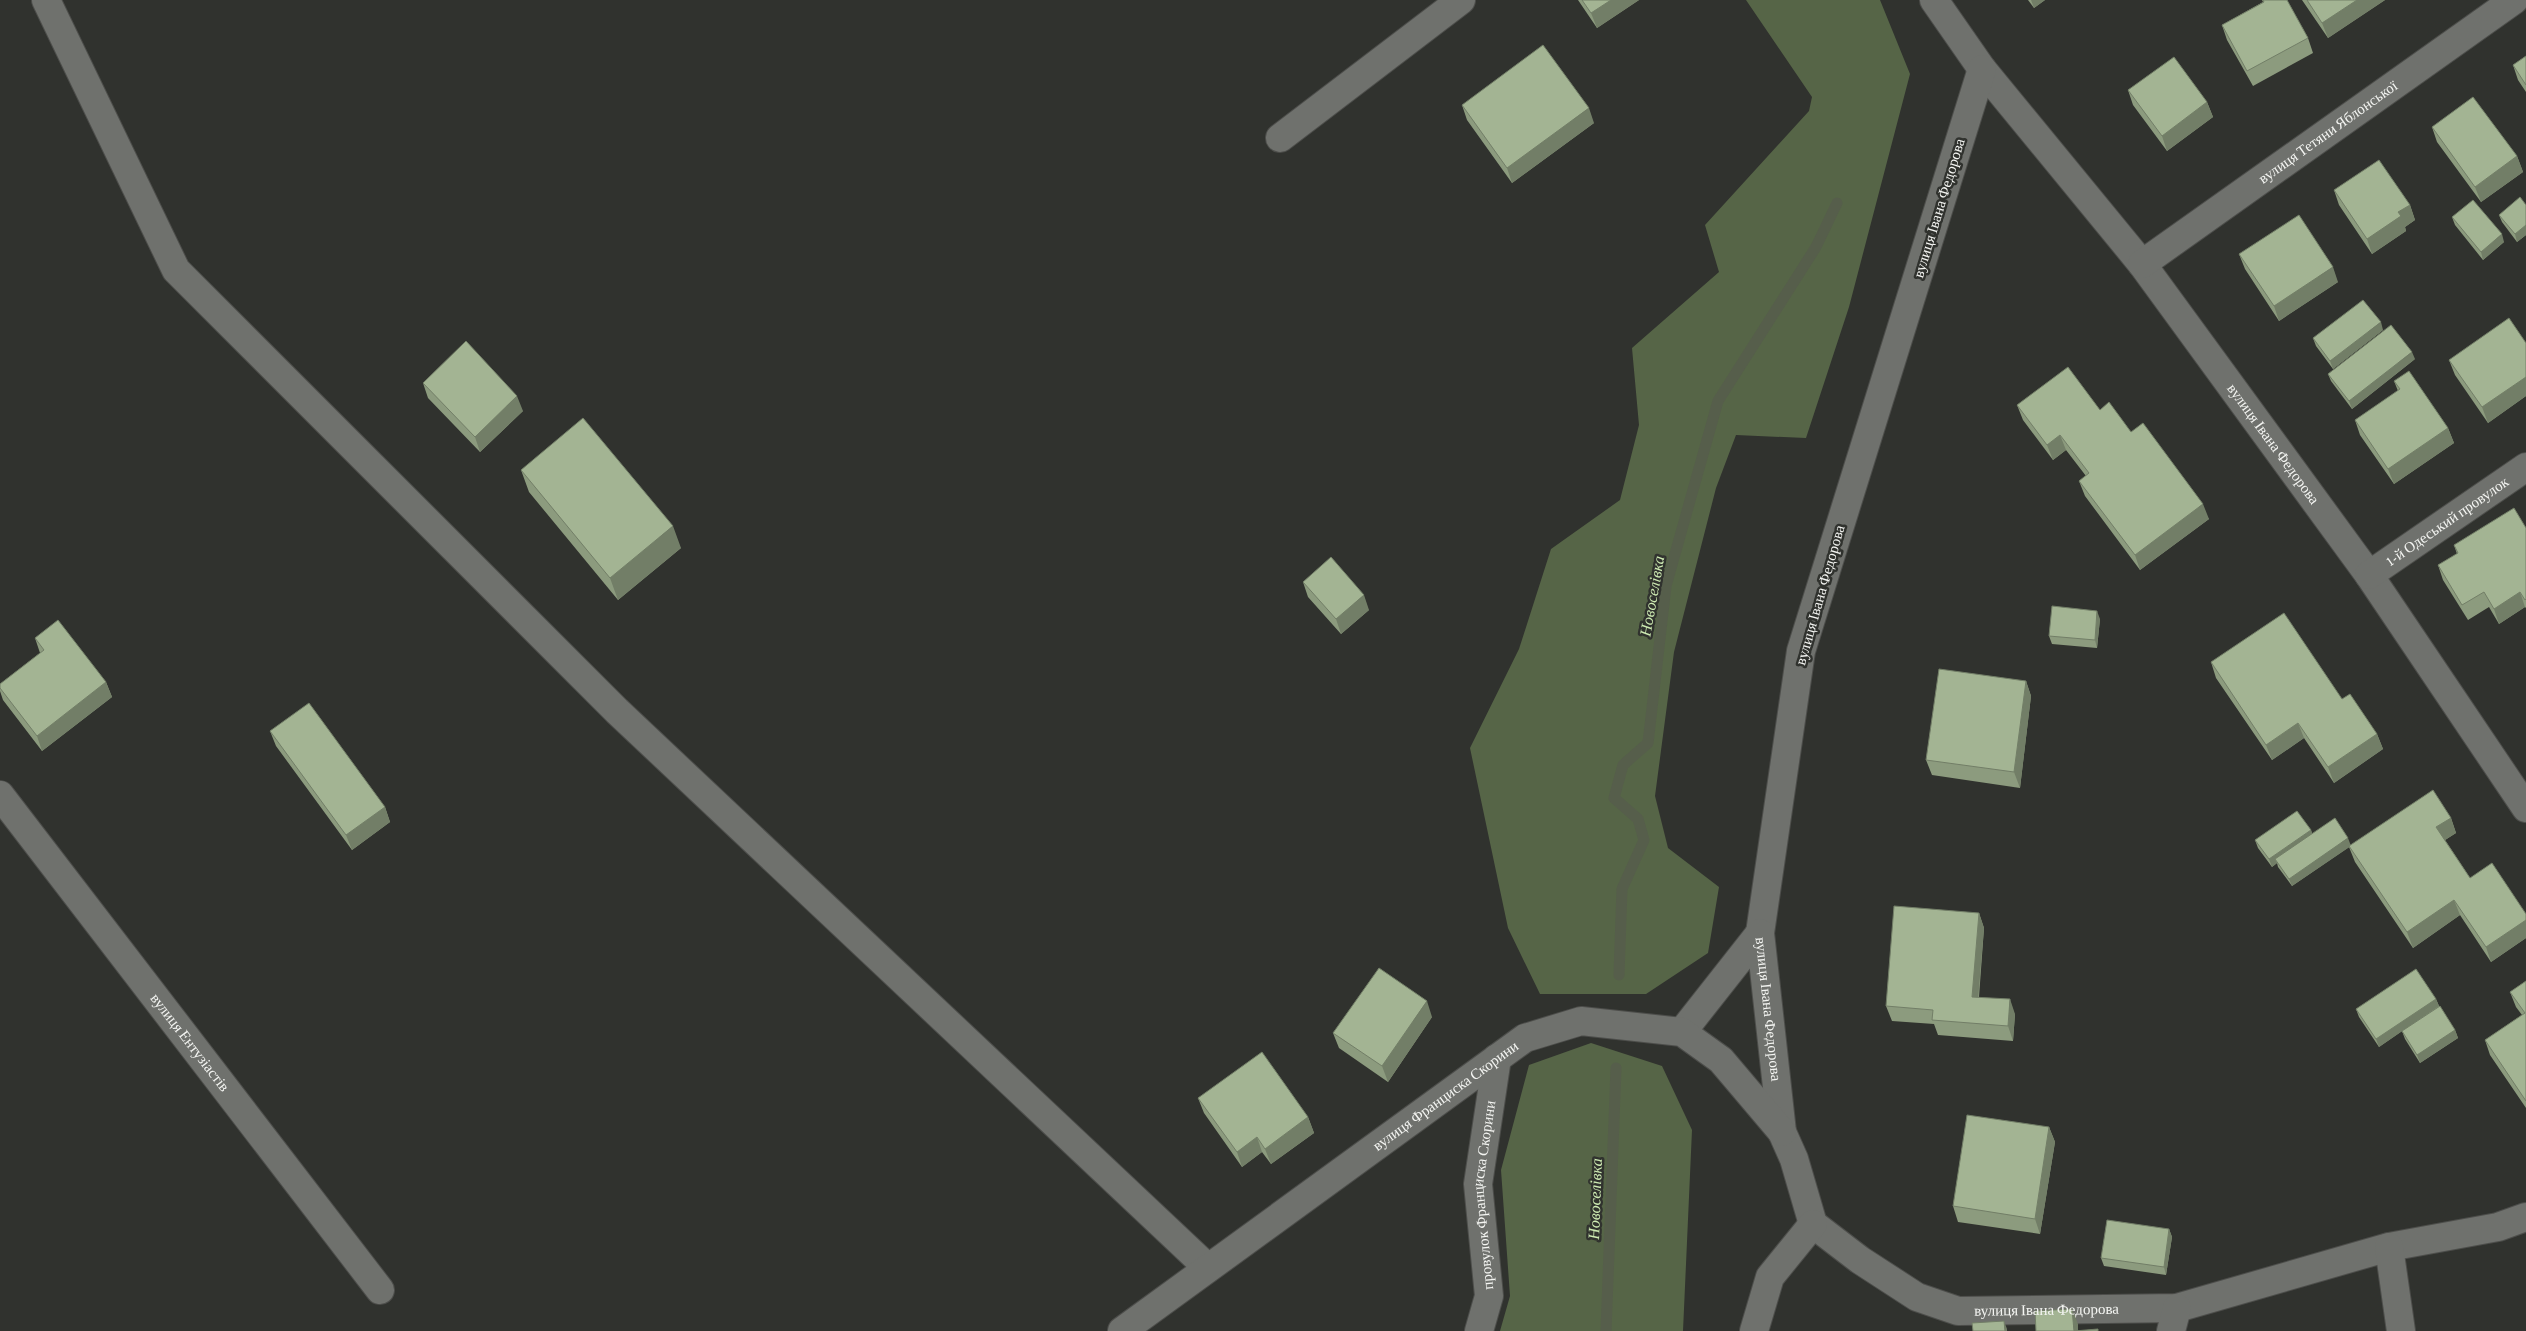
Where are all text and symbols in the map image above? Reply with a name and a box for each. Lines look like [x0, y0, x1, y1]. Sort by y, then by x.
street label: вулиця Тетяни Яблонської [2256, 77, 2401, 187]
street label: вулиця Івана Федорова [1910, 136, 1968, 280]
street label: вулиця Івана Федорова [2224, 381, 2323, 507]
street label: 1-й Одеський провулок [2383, 473, 2512, 569]
street label: вулиця Івана Федорова [1792, 523, 1848, 667]
water label: Новоселівка [1636, 554, 1667, 639]
street label: вулиця Івана Федорова [1753, 936, 1784, 1082]
street label: вулиця Ентузіастів [147, 990, 233, 1095]
street label: вулиця Франциска Скорини [1370, 1038, 1521, 1154]
street label: провулок Франциска Скорини [1470, 1099, 1498, 1290]
water label: Новоселівка [1585, 1158, 1605, 1241]
street label: вулиця Івана Федорова [1974, 1301, 2119, 1319]

